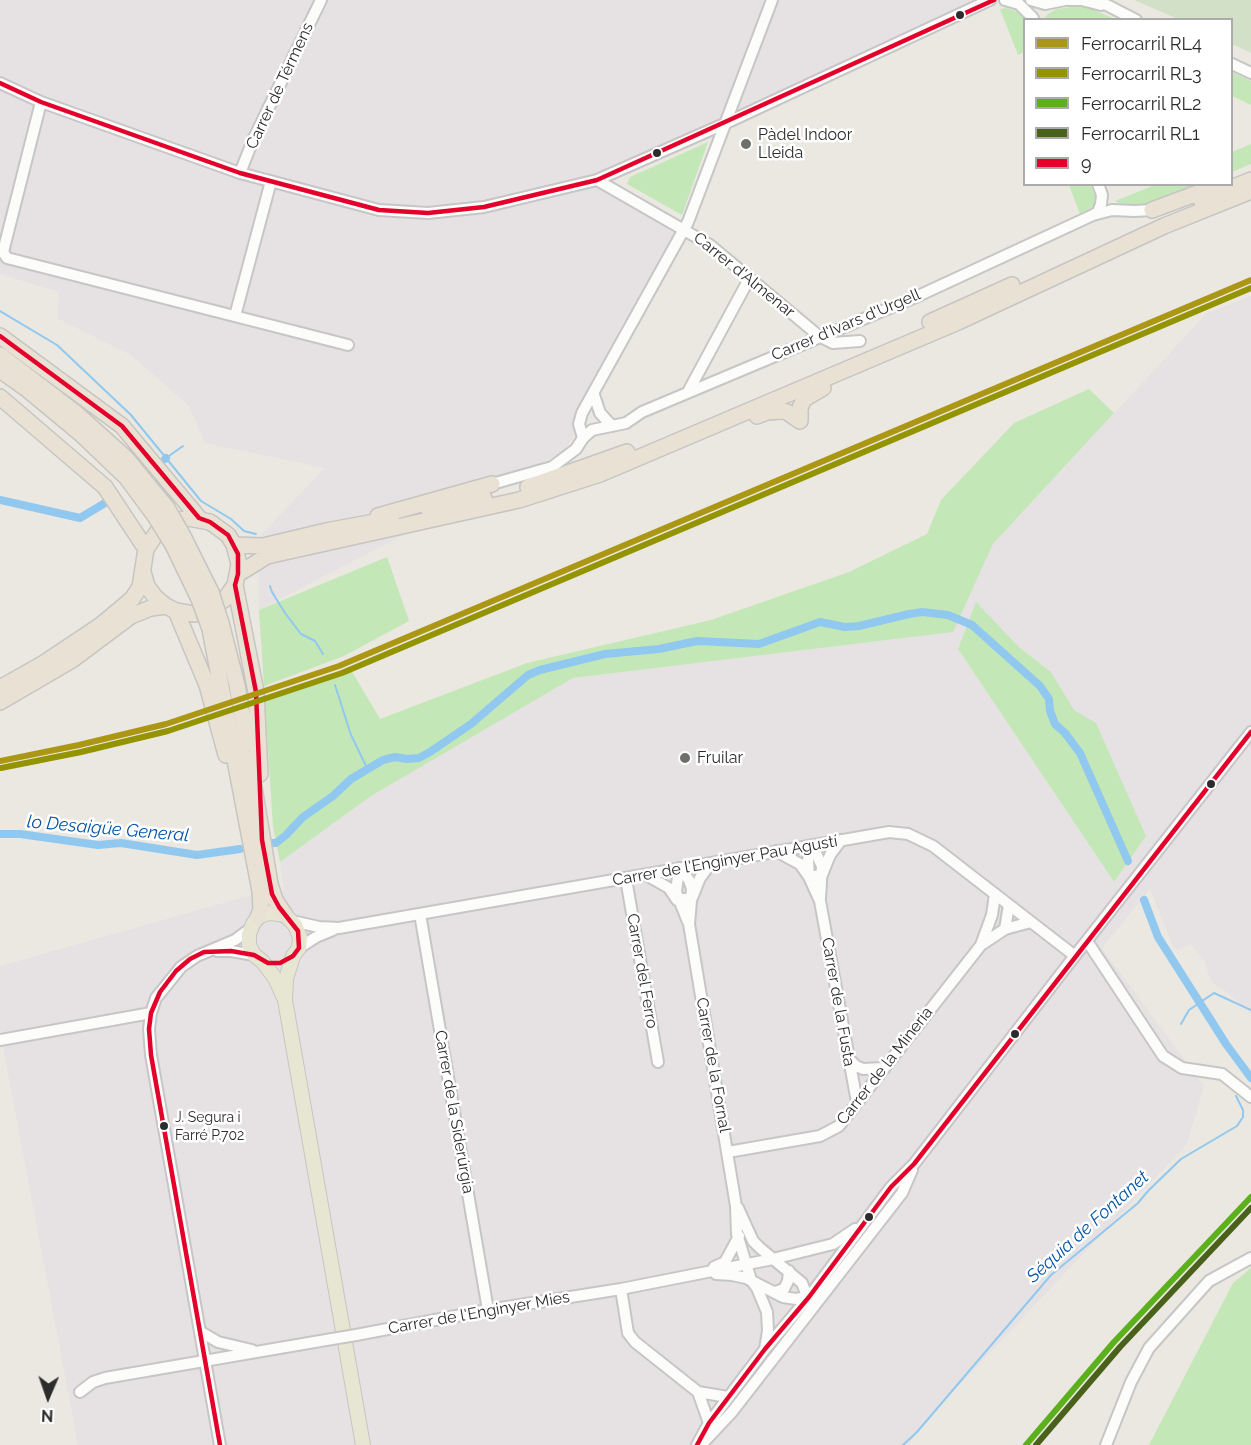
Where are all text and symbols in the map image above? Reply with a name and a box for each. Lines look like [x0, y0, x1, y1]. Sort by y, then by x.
unlabelled marker [954, 9, 966, 21]
legend [1023, 18, 1233, 186]
street label: Carrer de Térmens [242, 20, 318, 152]
text: Ferrocarril RL4 [1081, 33, 1202, 54]
text: Ferrocarril RL3 [1081, 63, 1202, 84]
text: Ferrocarril RL2 [1081, 93, 1201, 114]
text: Ferrocarril RL1 [1081, 123, 1200, 144]
place label: Pàdel Indoor Lleida [758, 125, 852, 163]
marker: Pàdel Indoor Lleida [739, 137, 753, 151]
unlabelled marker [651, 147, 663, 159]
text: 9 [1081, 153, 1092, 174]
street label: Carrer d'Almenar [689, 228, 799, 322]
street label: Carrer d'Ivars d'Urgell [769, 285, 923, 365]
place label: Fruilar [697, 748, 743, 768]
marker: Fruilar [678, 751, 692, 765]
unlabelled marker [1205, 778, 1217, 790]
water label: lo Desaigüe General [26, 811, 190, 847]
street label: Carrer de l'Enginyer Pau Agustí [611, 832, 839, 890]
street label: Carrer del Ferro [622, 912, 662, 1030]
street label: Carrer de la Fusta [817, 936, 859, 1068]
street label: Carrer de la Fornal [692, 996, 734, 1134]
street label: Carrer de la Mineria [833, 1003, 937, 1129]
unlabelled marker [1009, 1028, 1021, 1040]
street label: Carrer de la Siderúrgia [430, 1029, 478, 1195]
place label: J. Segura i Farré P.702 [175, 1110, 244, 1142]
marker: J. Segura i Farré P.702 [158, 1120, 170, 1132]
water label: Séquia de Fontanet [1023, 1167, 1153, 1287]
unlabelled marker [863, 1211, 875, 1223]
street label: Carrer de l'Enginyer Mies [387, 1288, 571, 1338]
north arrow [18, 1367, 78, 1427]
text: N [41, 1406, 54, 1425]

